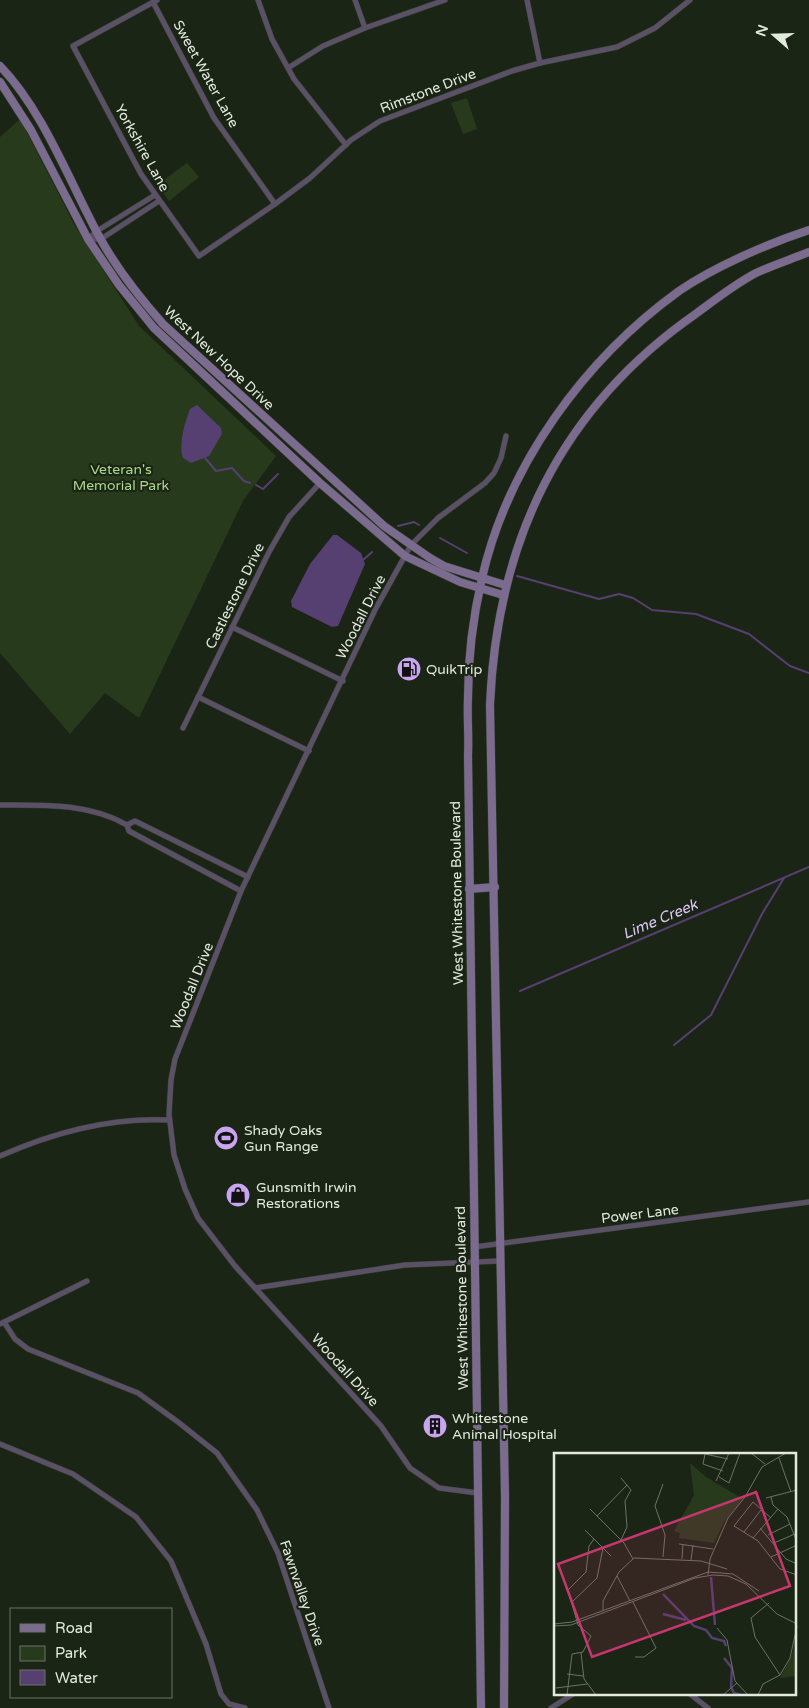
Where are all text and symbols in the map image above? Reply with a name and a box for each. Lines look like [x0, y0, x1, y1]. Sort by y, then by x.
north arrow [749, 10, 799, 60]
street label: Sweet Water Lane [170, 17, 243, 131]
text: N [752, 23, 772, 39]
street label: Rimstone Drive [378, 65, 478, 117]
street label: Yorkshire Lane [111, 101, 173, 195]
street label: West New Hope Drive [160, 303, 278, 414]
park label: Veteran's Memorial Park [73, 461, 170, 494]
street label: Castlestone Drive [202, 540, 268, 652]
street label: Woodall Drive [332, 572, 390, 662]
fuel station icon: QuikTrip [396, 656, 422, 682]
place label: QuikTrip [426, 661, 482, 678]
street label: West Whitestone Boulevard [447, 801, 467, 985]
water label: Lime Creek [620, 894, 702, 943]
street label: Woodall Drive [167, 940, 217, 1032]
place label: Shady Oaks Gun Range [244, 1122, 323, 1155]
sports icon: Shady Oaks Gun Range [213, 1125, 239, 1151]
place label: Gunsmith Irwin Restorations [256, 1179, 357, 1212]
shop icon: Gunsmith Irwin Restorations [225, 1182, 251, 1208]
street label: Power Lane [600, 1201, 680, 1227]
street label: West Whitestone Boulevard [452, 1206, 472, 1390]
street label: Woodall Drive [308, 1330, 382, 1410]
place label: Whitestone Animal Hospital [452, 1410, 557, 1443]
building icon: Whitestone Animal Hospital [422, 1413, 448, 1439]
inset map [554, 1453, 796, 1696]
street label: Fawnvalley Drive [276, 1538, 328, 1648]
legend [10, 1608, 172, 1698]
text: Road [55, 1619, 93, 1637]
text: Park [55, 1644, 87, 1662]
text: Water [55, 1669, 98, 1687]

